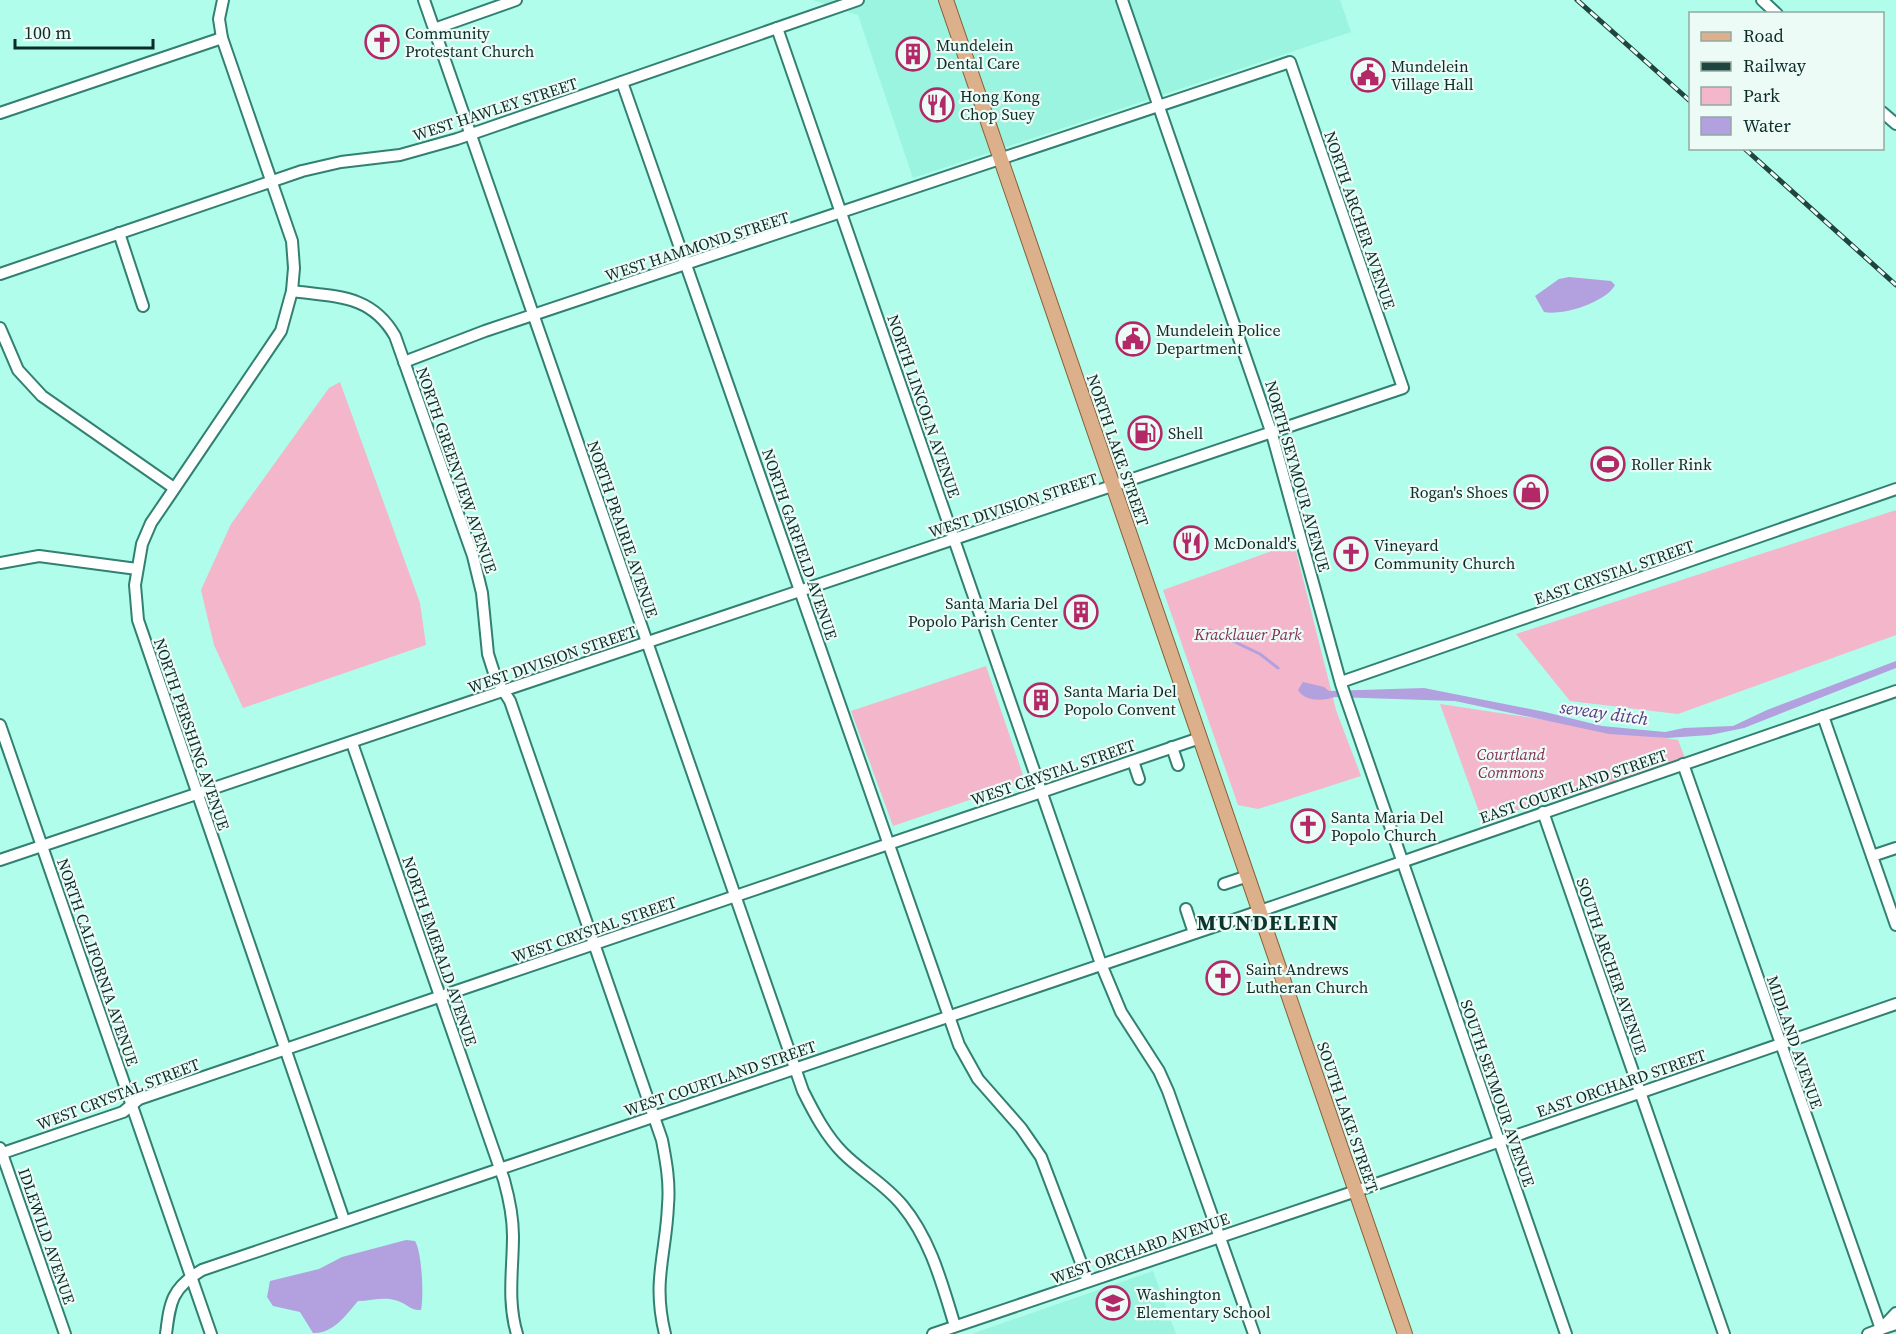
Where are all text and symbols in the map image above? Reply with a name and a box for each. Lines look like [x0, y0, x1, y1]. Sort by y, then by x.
scale bar [15, 12, 153, 50]
legend [1689, 12, 1884, 150]
text: 100 m [24, 20, 71, 45]
place label: Community Protestant Church [405, 22, 535, 62]
text: Road [1743, 23, 1784, 48]
church icon: Community Protestant Church [364, 24, 400, 60]
place label: Mundelein Dental Care [936, 34, 1020, 74]
building icon: Mundelein Dental Care [895, 36, 931, 72]
text: Railway [1743, 53, 1807, 78]
place label: Mundelein Village Hall [1391, 55, 1474, 95]
public building icon: Mundelein Village Hall [1350, 57, 1386, 93]
street label: WEST HAWLEY STREET [410, 72, 581, 146]
text: Park [1743, 83, 1780, 108]
place label: Hong Kong Chop Suey [960, 85, 1040, 125]
restaurant icon: Hong Kong Chop Suey [919, 87, 955, 123]
text: Water [1743, 113, 1791, 138]
street label: NORTH ARCHER AVENUE [1319, 128, 1401, 312]
street label: WEST HAMMOND STREET [602, 206, 792, 286]
street label: NORTH LINCOLN AVENUE [882, 311, 966, 501]
place label: Mundelein Police Department [1156, 319, 1281, 359]
public building icon: Mundelein Police Department [1115, 321, 1151, 357]
street label: NORTH GREENVIEW AVENUE [411, 364, 503, 576]
street label: NORTH LAKE STREET [1082, 371, 1154, 529]
street label: NORTH SEYMOUR AVENUE [1260, 378, 1336, 575]
fuel station icon: Shell [1127, 415, 1163, 451]
place label: Shell [1168, 422, 1203, 444]
street label: NORTH PRAIRIE AVENUE [582, 438, 664, 621]
street label: NORTH GARFIELD AVENUE [757, 446, 843, 643]
sports icon: Roller Rink [1590, 446, 1626, 482]
place label: Roller Rink [1631, 453, 1712, 475]
street label: WEST DIVISION STREET [926, 467, 1101, 543]
shop icon: Rogan's Shoes [1513, 474, 1549, 510]
place label: Rogan's Shoes [1409, 481, 1508, 503]
restaurant icon: McDonald's [1173, 525, 1209, 561]
place label: McDonald's [1214, 532, 1297, 554]
place label: Vineyard Community Church [1374, 534, 1516, 574]
street label: EAST CRYSTAL STREET [1531, 534, 1697, 610]
church icon: Vineyard Community Church [1333, 536, 1369, 572]
place label: Santa Maria Del Popolo Parish Center [908, 592, 1058, 632]
building icon: Santa Maria Del Popolo Parish Center [1063, 594, 1099, 630]
street label: WEST DIVISION STREET [465, 620, 639, 698]
park label: Kracklauer Park [1193, 623, 1302, 645]
street label: NORTH PERSHING AVENUE [149, 635, 235, 833]
place label: Santa Maria Del Popolo Convent [1064, 680, 1177, 720]
building icon: Santa Maria Del Popolo Convent [1023, 682, 1059, 718]
water label: seveay ditch [1558, 694, 1650, 731]
street label: WEST CRYSTAL STREET [968, 733, 1139, 811]
street label: EAST COURTLAND STREET [1476, 743, 1670, 828]
park label: Courtland Commons [1477, 743, 1546, 783]
place label: Santa Maria Del Popolo Church [1331, 806, 1444, 846]
church icon: Santa Maria Del Popolo Church [1290, 808, 1326, 844]
street label: NORTH EMERALD AVENUE [397, 853, 483, 1049]
street label: NORTH CALIFORNIA AVENUE [52, 855, 144, 1069]
street label: SOUTH ARCHER AVENUE [1571, 875, 1653, 1058]
street label: WEST CRYSTAL STREET [509, 890, 680, 968]
district label: MUNDELEIN [1196, 907, 1340, 937]
place label: Saint Andrews Lutheran Church [1246, 958, 1369, 998]
church icon: Saint Andrews Lutheran Church [1205, 960, 1241, 996]
street label: MIDLAND AVENUE [1762, 972, 1828, 1112]
street label: SOUTH SEYMOUR AVENUE [1456, 997, 1540, 1190]
street label: WEST COURTLAND STREET [621, 1035, 819, 1121]
street label: SOUTH LAKE STREET [1312, 1039, 1384, 1195]
street label: EAST ORCHARD STREET [1533, 1043, 1709, 1122]
street label: WEST CRYSTAL STREET [33, 1053, 203, 1135]
street label: IDLEWILD AVENUE [13, 1165, 81, 1307]
street label: WEST ORCHARD AVENUE [1048, 1207, 1233, 1289]
place label: Washington Elementary School [1136, 1283, 1271, 1323]
school or university icon: Washington Elementary School [1095, 1285, 1131, 1321]

